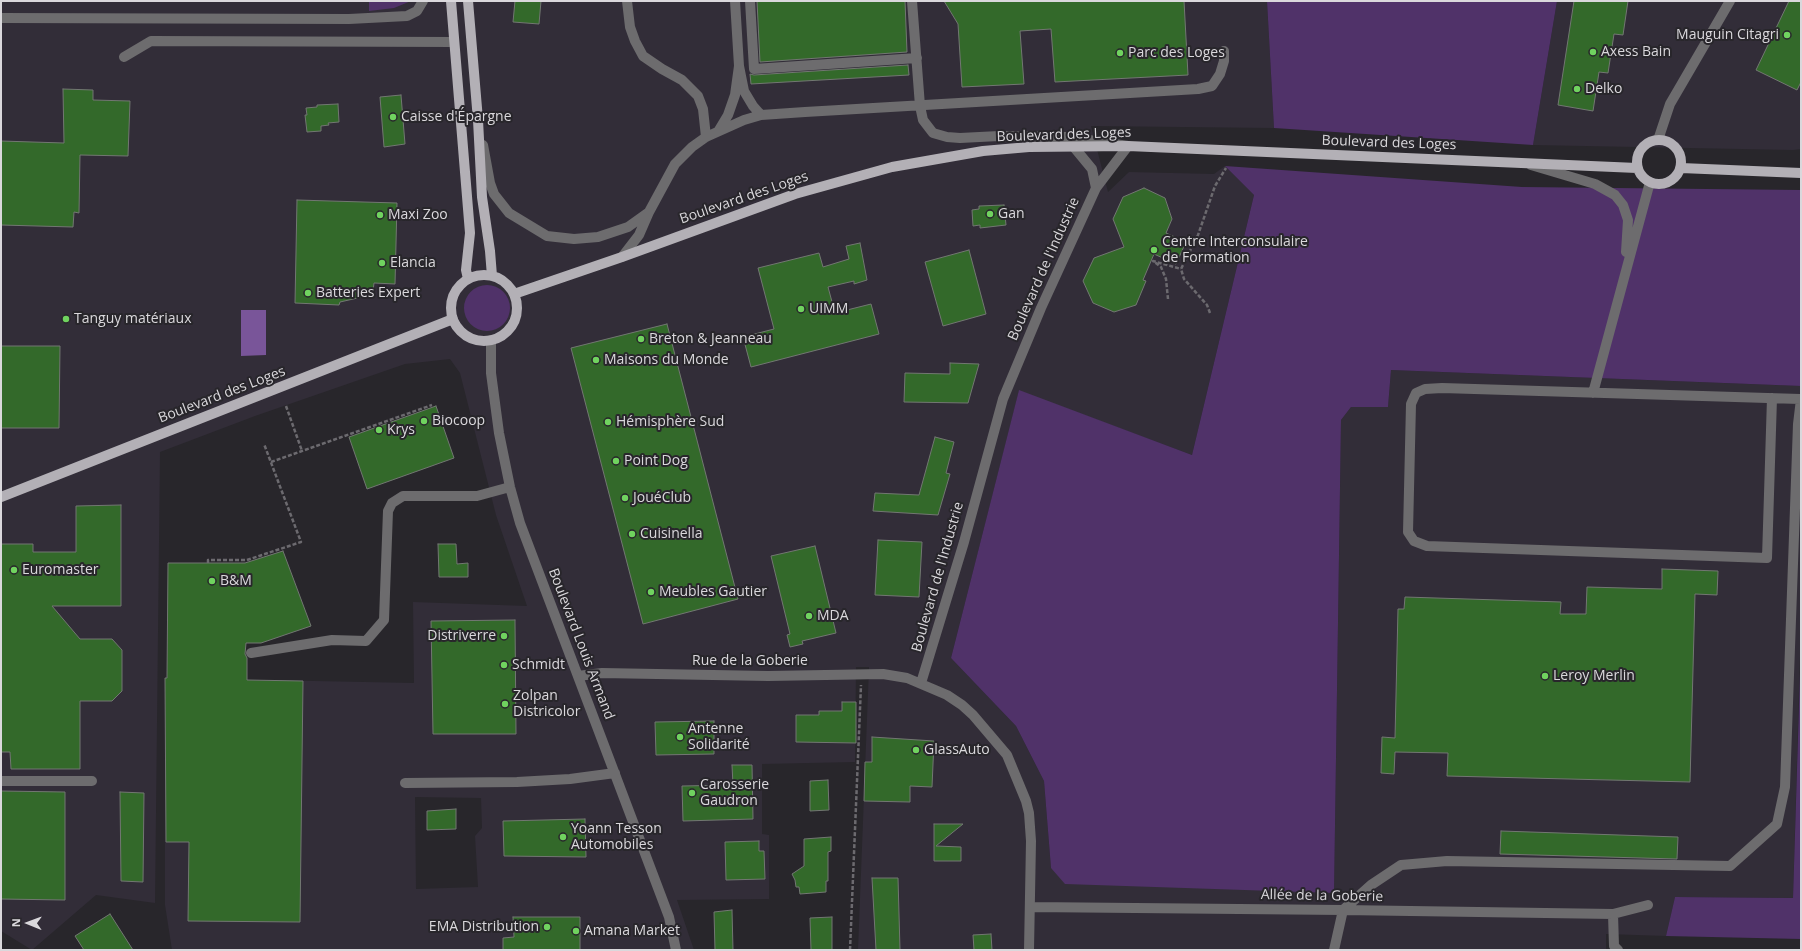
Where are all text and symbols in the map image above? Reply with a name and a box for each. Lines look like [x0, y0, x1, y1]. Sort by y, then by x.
place label: Mauguin Citagri [1676, 27, 1779, 43]
marker: Mauguin Citagri [1782, 30, 1792, 40]
place label: Axess Bain [1601, 44, 1671, 60]
place label: Parc des Loges [1128, 45, 1225, 61]
marker: Axess Bain [1588, 47, 1598, 57]
marker: Parc des Loges [1115, 48, 1125, 58]
place label: Delko [1585, 81, 1622, 97]
marker: Delko [1572, 84, 1582, 94]
place label: Caisse d'Épargne [401, 109, 512, 125]
marker: Caisse d'Épargne [388, 112, 398, 122]
street label: Boulevard des Loges [996, 124, 1132, 146]
street label: Boulevard des Loges [1321, 132, 1457, 154]
street label: Boulevard des Loges [678, 168, 810, 228]
street label: Boulevard de l'Industrie [1005, 195, 1083, 343]
place label: Gan [998, 206, 1025, 222]
place label: Maxi Zoo [388, 207, 448, 223]
marker: Gan [985, 209, 995, 219]
marker: Maxi Zoo [375, 210, 385, 220]
place label: Centre Interconsulaire de Formation [1162, 234, 1308, 266]
marker: Centre Interconsulaire de Formation [1149, 245, 1159, 255]
place label: Elancia [390, 255, 436, 271]
marker: Elancia [377, 258, 387, 268]
place label: Batteries Expert [316, 285, 420, 301]
marker: Batteries Expert [303, 288, 313, 298]
place label: UIMM [809, 301, 848, 317]
marker: UIMM [796, 304, 806, 314]
place label: Tanguy matériaux [74, 311, 191, 327]
marker: Tanguy matériaux [61, 314, 71, 324]
place label: Breton & Jeanneau [649, 331, 772, 347]
marker: Breton & Jeanneau [636, 334, 646, 344]
place label: Maisons du Monde [604, 352, 729, 368]
marker: Maisons du Monde [591, 355, 601, 365]
street label: Boulevard des Loges [156, 363, 288, 427]
place label: Biocoop [432, 413, 485, 429]
place label: Hémisphère Sud [616, 414, 724, 430]
marker: Biocoop [419, 416, 429, 426]
marker: Hémisphère Sud [603, 417, 613, 427]
place label: Krys [387, 422, 415, 438]
marker: Krys [374, 425, 384, 435]
place label: Point Dog [624, 453, 688, 469]
marker: Point Dog [611, 456, 621, 466]
place label: JouéClub [633, 490, 691, 506]
marker: JouéClub [620, 493, 630, 503]
street label: Boulevard de l'Industrie [909, 500, 967, 654]
place label: Cuisinella [640, 526, 702, 542]
marker: Cuisinella [627, 529, 637, 539]
place label: Euromaster [22, 562, 98, 578]
marker: Euromaster [9, 565, 19, 575]
street label: Boulevard Louis Armand [544, 566, 618, 722]
place label: B&M [220, 573, 252, 589]
marker: B&M [207, 576, 217, 586]
place label: Meubles Gautier [659, 584, 767, 600]
marker: Meubles Gautier [646, 587, 656, 597]
place label: MDA [817, 608, 849, 624]
marker: MDA [804, 611, 814, 621]
place label: Distriverre [427, 628, 496, 644]
marker: Distriverre [499, 631, 509, 641]
street label: Rue de la Goberie [692, 653, 808, 669]
place label: Schmidt [512, 657, 565, 673]
marker: Schmidt [499, 660, 509, 670]
place label: Leroy Merlin [1553, 668, 1635, 684]
marker: Leroy Merlin [1540, 671, 1550, 681]
place label: Zolpan Districolor [513, 688, 580, 720]
marker: Zolpan Districolor [500, 699, 510, 709]
place label: Antenne Solidarité [688, 721, 750, 754]
marker: Antenne Solidarité [675, 732, 685, 742]
place label: GlassAuto [924, 742, 990, 758]
marker: GlassAuto [911, 745, 921, 755]
place label: Carosserie Gaudron [700, 777, 769, 810]
marker: Carosserie Gaudron [687, 788, 697, 798]
place label: Yoann Tesson Automobiles [571, 821, 662, 854]
marker: Yoann Tesson Automobiles [558, 832, 568, 842]
street label: Allée de la Goberie [1261, 887, 1383, 905]
north arrow [8, 903, 48, 943]
text: N [8, 918, 23, 927]
place label: EMA Distribution [429, 919, 539, 935]
marker: EMA Distribution [542, 922, 552, 932]
place label: Amana Market [584, 923, 680, 939]
marker: Amana Market [571, 926, 581, 936]

